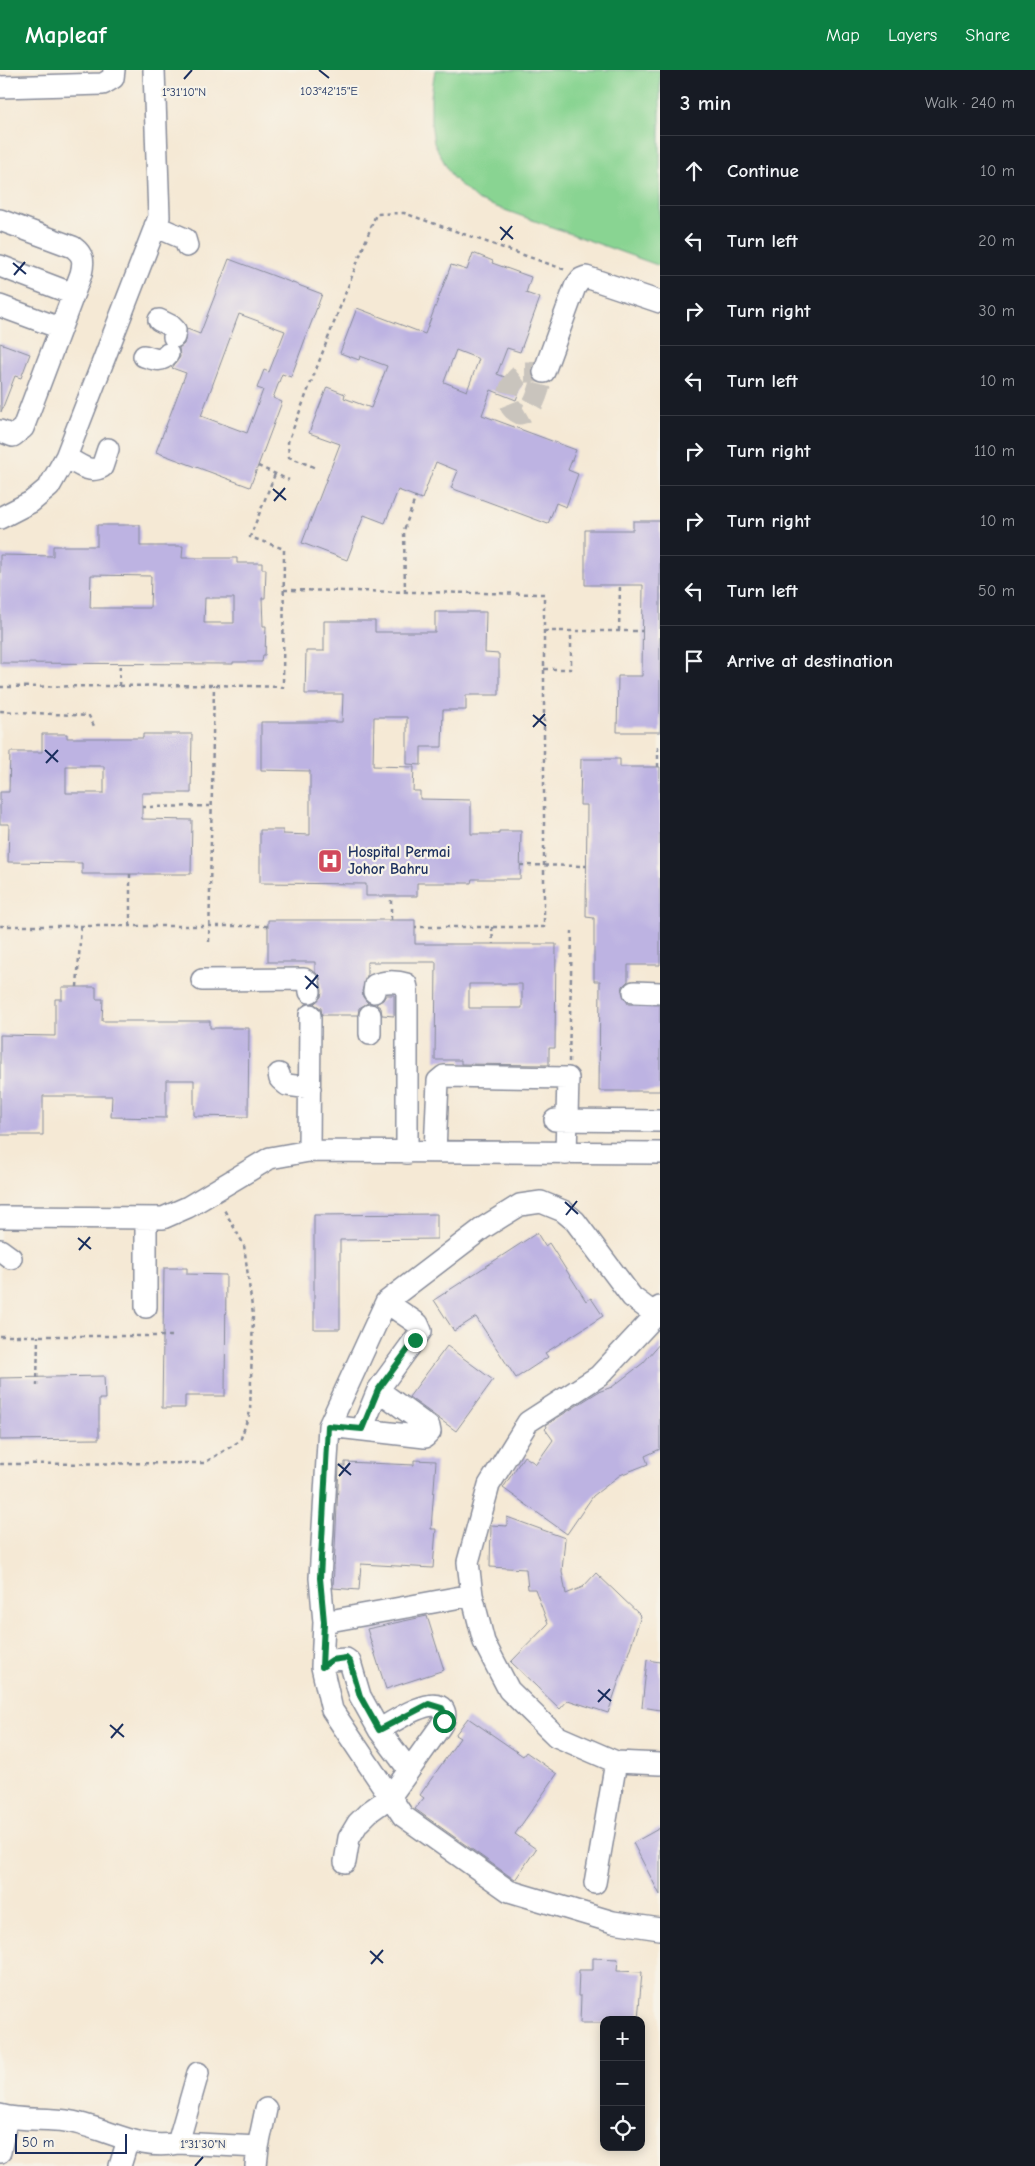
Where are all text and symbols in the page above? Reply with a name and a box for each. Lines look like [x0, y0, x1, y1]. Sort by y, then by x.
text: Mapleaf [25, 21, 106, 49]
text: Map [826, 25, 860, 46]
text: Layers [888, 25, 937, 46]
text: Share [965, 25, 1010, 46]
text: 103°42'15"E [300, 84, 358, 98]
text: 1°31'10"N [162, 85, 206, 99]
text: 3 min [680, 91, 731, 115]
text: Walk · 240 m [925, 94, 1015, 112]
icon: ahead [680, 157, 708, 185]
text: Continue [727, 160, 799, 182]
text: 10 m [980, 162, 1015, 180]
icon: left [680, 227, 708, 255]
text: Turn left [727, 230, 798, 252]
text: 20 m [978, 232, 1015, 250]
icon: right [680, 297, 708, 325]
text: Turn right [727, 300, 811, 322]
text: 30 m [979, 302, 1015, 320]
icon: left [680, 367, 708, 395]
text: Turn left [727, 370, 798, 392]
text: 10 m [980, 372, 1015, 390]
icon: right [680, 437, 708, 465]
text: Turn right [727, 440, 811, 462]
text: 110 m [974, 442, 1015, 460]
icon: right [680, 507, 708, 535]
text: Turn right [727, 510, 811, 532]
text: 10 m [980, 512, 1015, 530]
icon: left [680, 577, 708, 605]
text: Turn left [727, 580, 798, 602]
text: 50 m [978, 582, 1015, 600]
icon: arrive [680, 647, 708, 675]
text: Arrive at destination [727, 650, 893, 672]
place label: Hospital Permai Johor Bahru [348, 843, 450, 878]
hospital icon: Hospital Permai Johor Bahru [317, 848, 343, 874]
route end [404, 1329, 427, 1352]
route start [433, 1710, 456, 1733]
map controls [600, 2016, 645, 2151]
button: + [600, 2016, 645, 2061]
button: − [600, 2061, 645, 2106]
button: locate [600, 2106, 645, 2151]
scale bar [15, 2131, 128, 2154]
text: 50 m [22, 2134, 54, 2151]
text: 1°31'30"N [180, 2137, 226, 2151]

